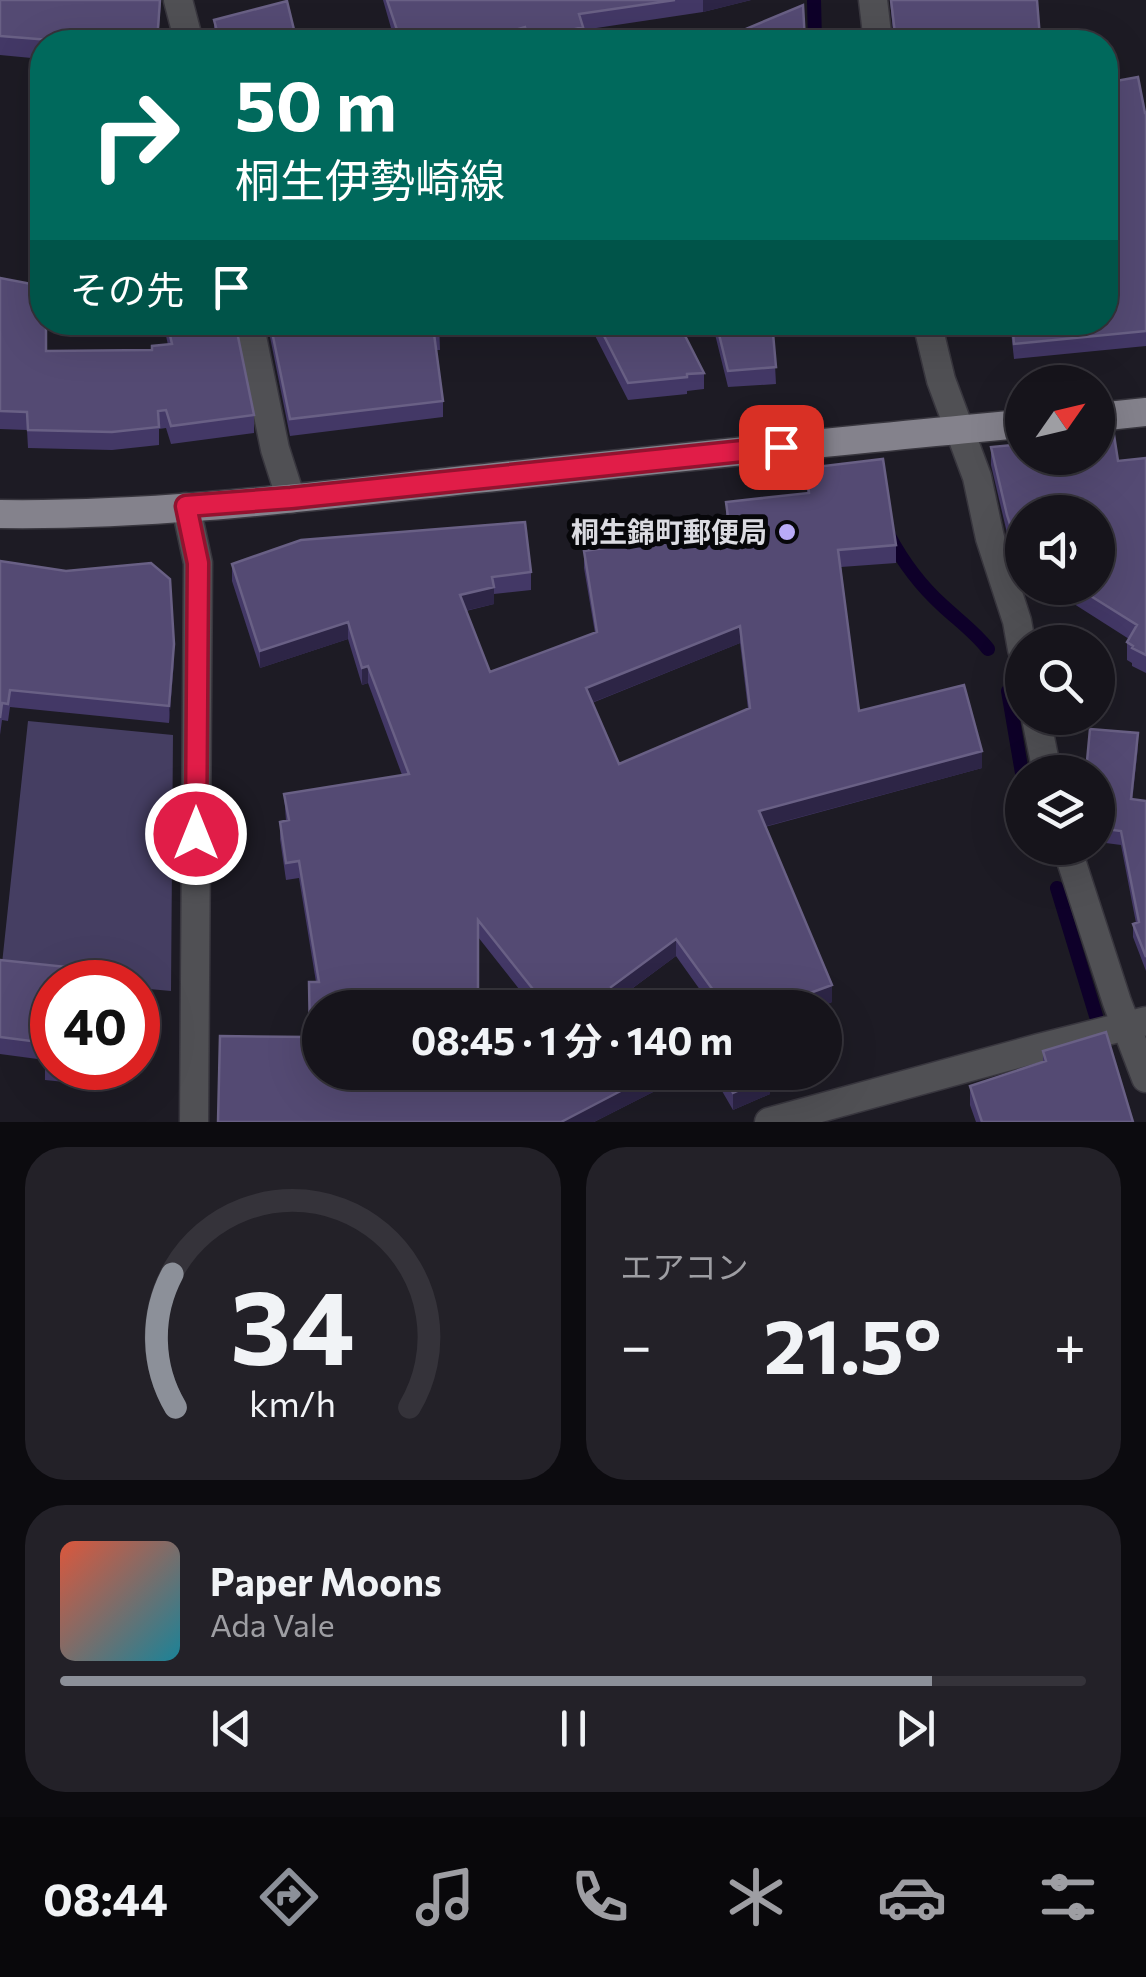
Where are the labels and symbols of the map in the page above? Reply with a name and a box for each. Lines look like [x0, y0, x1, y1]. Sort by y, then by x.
north arrow [1005, 365, 1115, 475]
pin [739, 405, 824, 490]
place label: 桐生錦町郵便局 [571, 514, 767, 548]
marker: 桐生錦町郵便局 [776, 521, 798, 543]
position arrow [144, 782, 248, 886]
speed limit sign: 40 [30, 960, 160, 1090]

